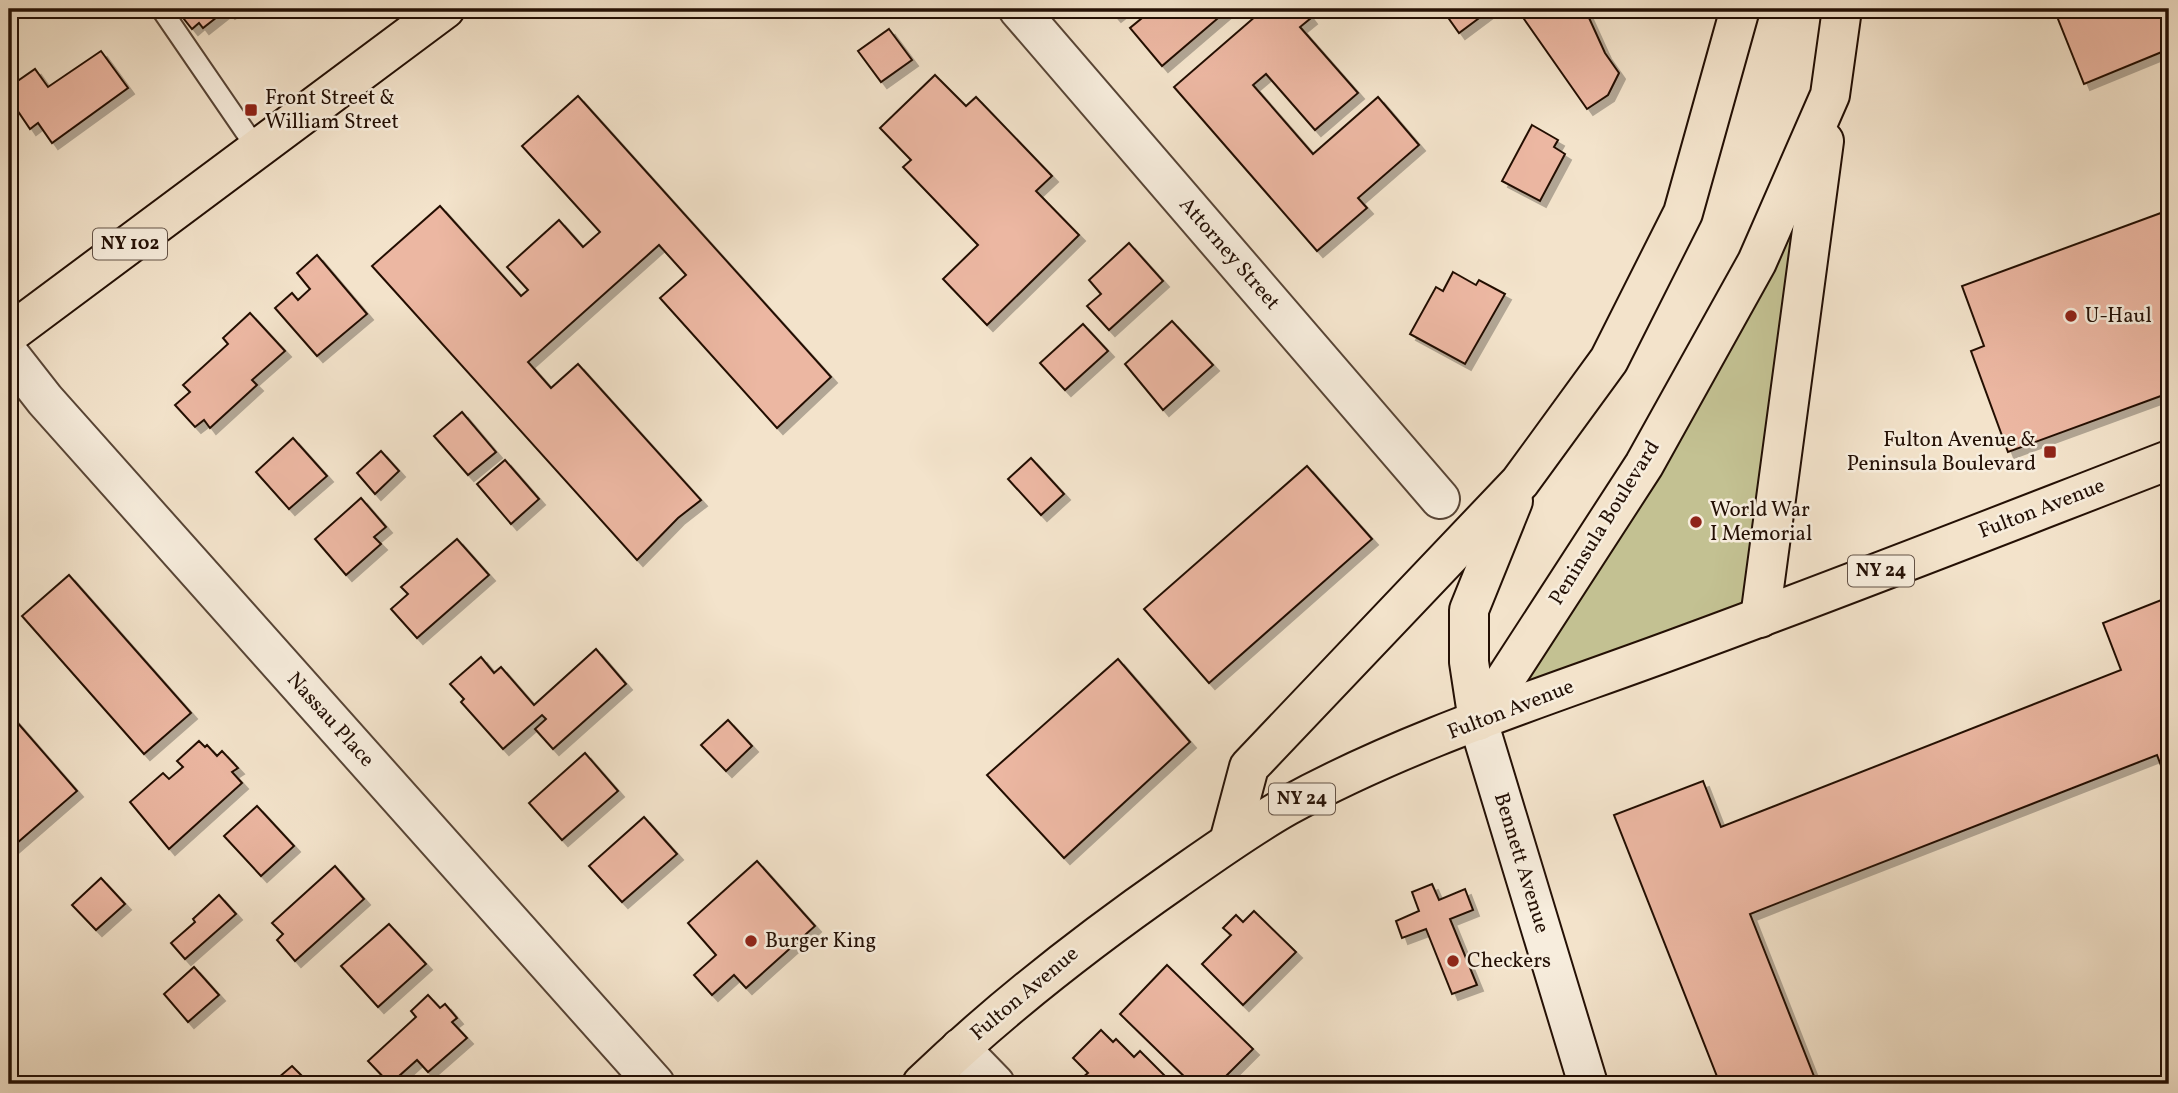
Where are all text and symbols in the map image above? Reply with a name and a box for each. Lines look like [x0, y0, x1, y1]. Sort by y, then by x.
place label: Front Street & William Street [265, 84, 399, 137]
marker: Front Street & William Street [243, 102, 259, 118]
street label: Attorney Street [1172, 191, 1286, 317]
road number: NY 102 [93, 228, 167, 260]
place label: U-Haul [2085, 302, 2152, 331]
marker: U-Haul [2063, 308, 2079, 324]
place label: Fulton Avenue & Peninsula Boulevard [1847, 426, 2036, 479]
street label: Peninsula Boulevard [1543, 435, 1667, 611]
marker: Fulton Avenue & Peninsula Boulevard [2042, 444, 2058, 460]
street label: Fulton Avenue [1975, 472, 2109, 546]
place label: World War I Memorial [1710, 496, 1812, 549]
marker: World War I Memorial [1688, 514, 1704, 530]
road number: NY 24 [1848, 556, 1914, 586]
street label: Nassau Place [279, 666, 381, 774]
street label: Fulton Avenue [1444, 673, 1578, 747]
road number: NY 24 [1269, 784, 1335, 814]
street label: Bennett Avenue [1486, 789, 1556, 937]
place label: Burger King [765, 927, 876, 956]
marker: Burger King [743, 933, 759, 949]
street label: Fulton Avenue [965, 940, 1085, 1048]
place label: Checkers [1467, 947, 1551, 976]
marker: Checkers [1445, 953, 1461, 969]

